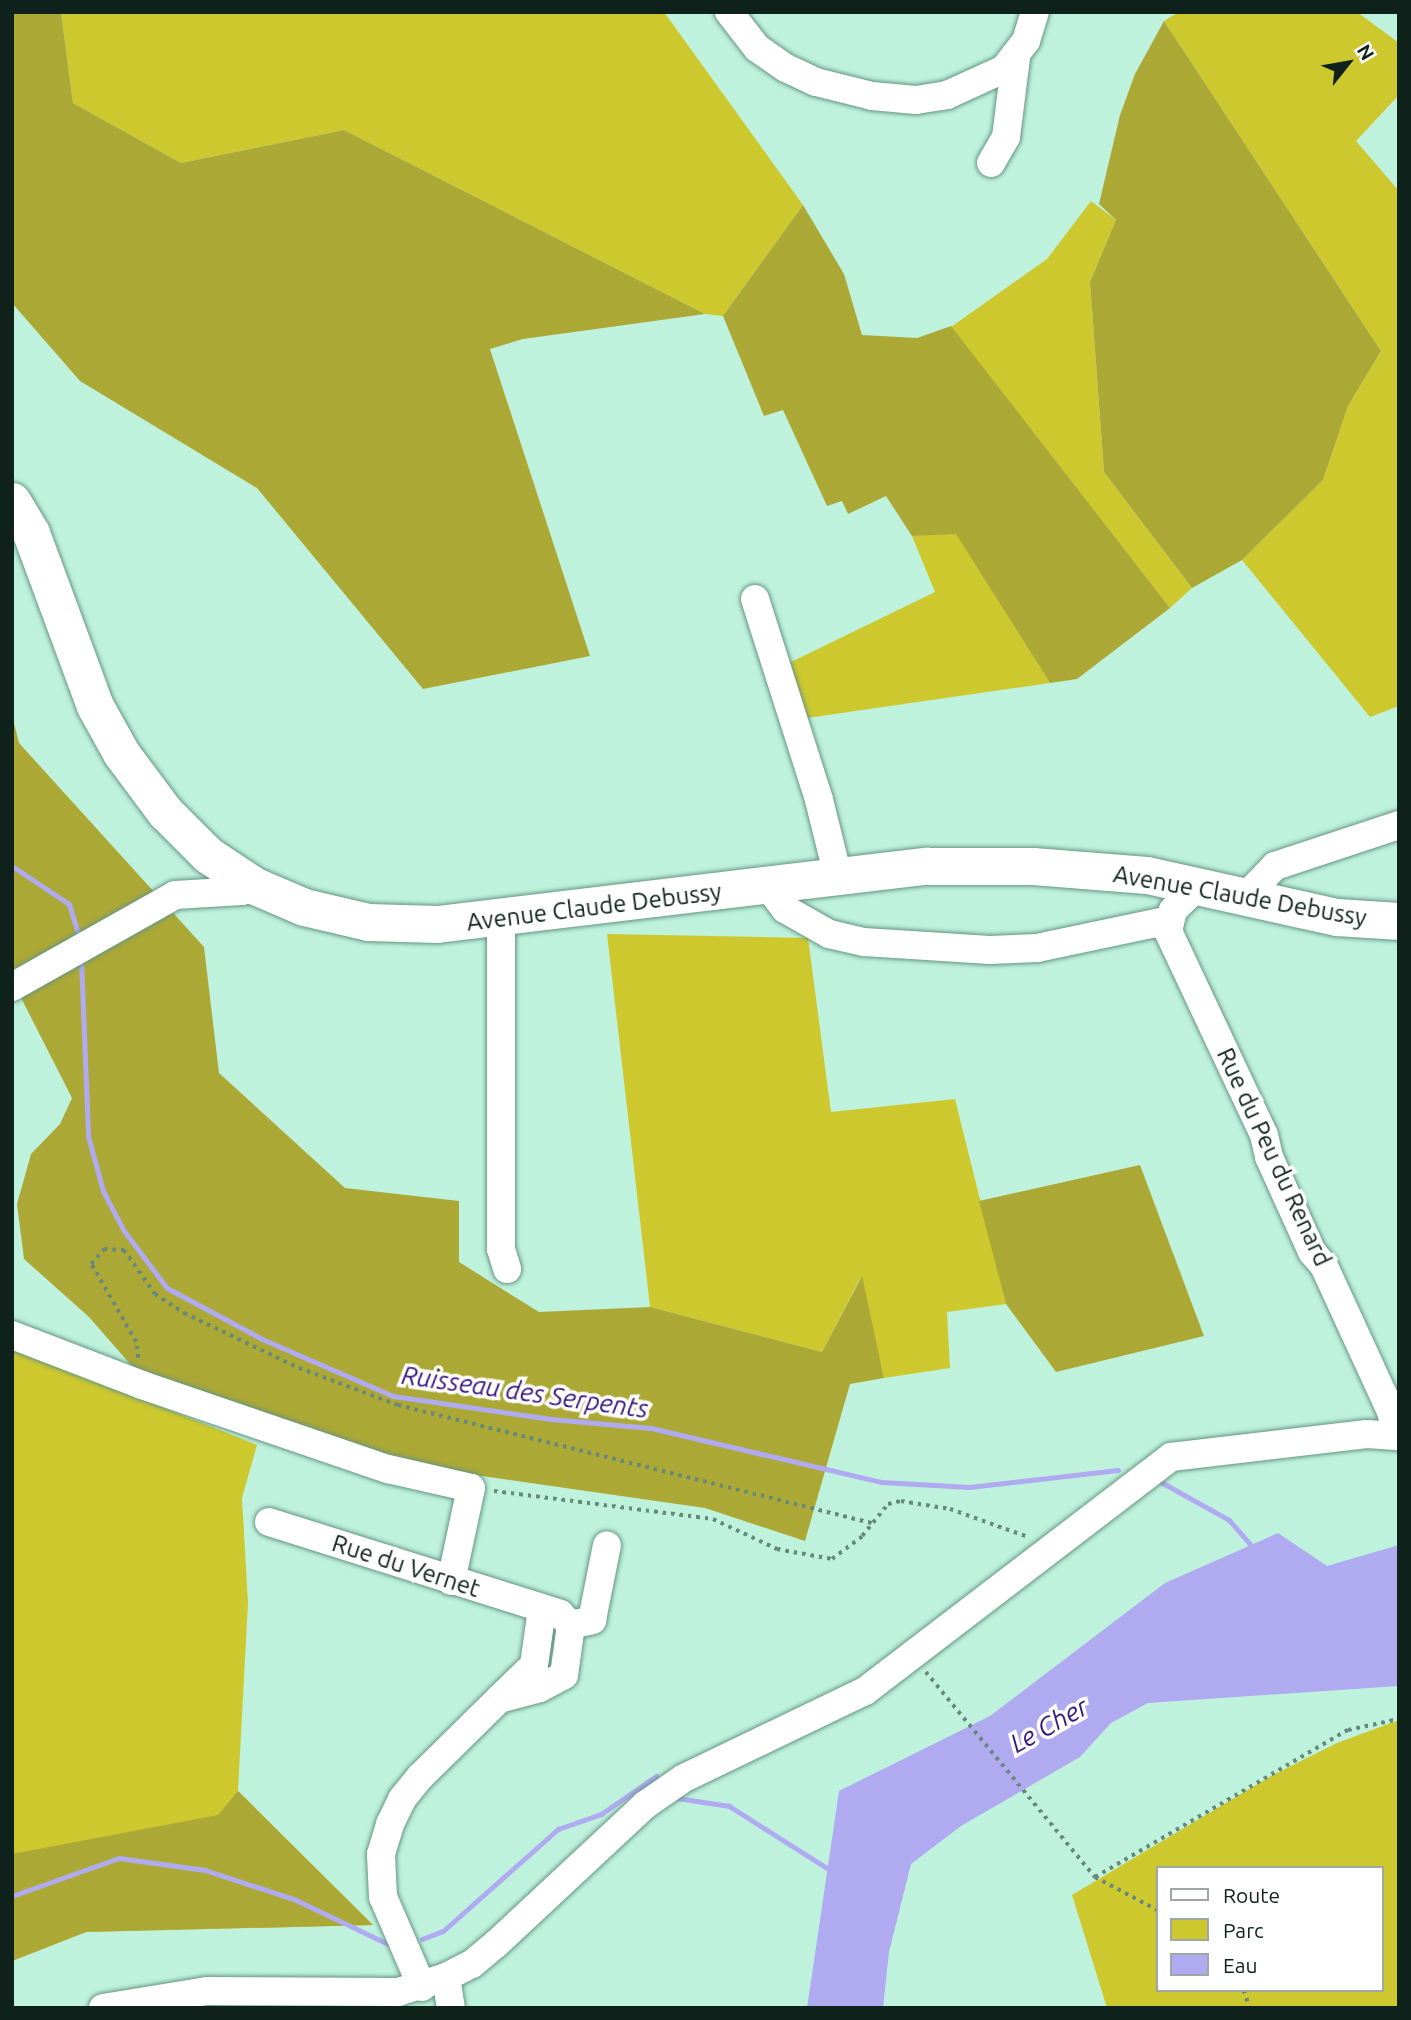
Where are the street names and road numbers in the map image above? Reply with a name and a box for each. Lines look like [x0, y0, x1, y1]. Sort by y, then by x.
street label: Avenue Claude Debussy [1111, 860, 1369, 932]
street label: Avenue Claude Debussy [465, 877, 723, 937]
street label: Rue du Peu du Renard [1211, 1043, 1337, 1271]
street label: Rue du Vernet [328, 1529, 484, 1603]

